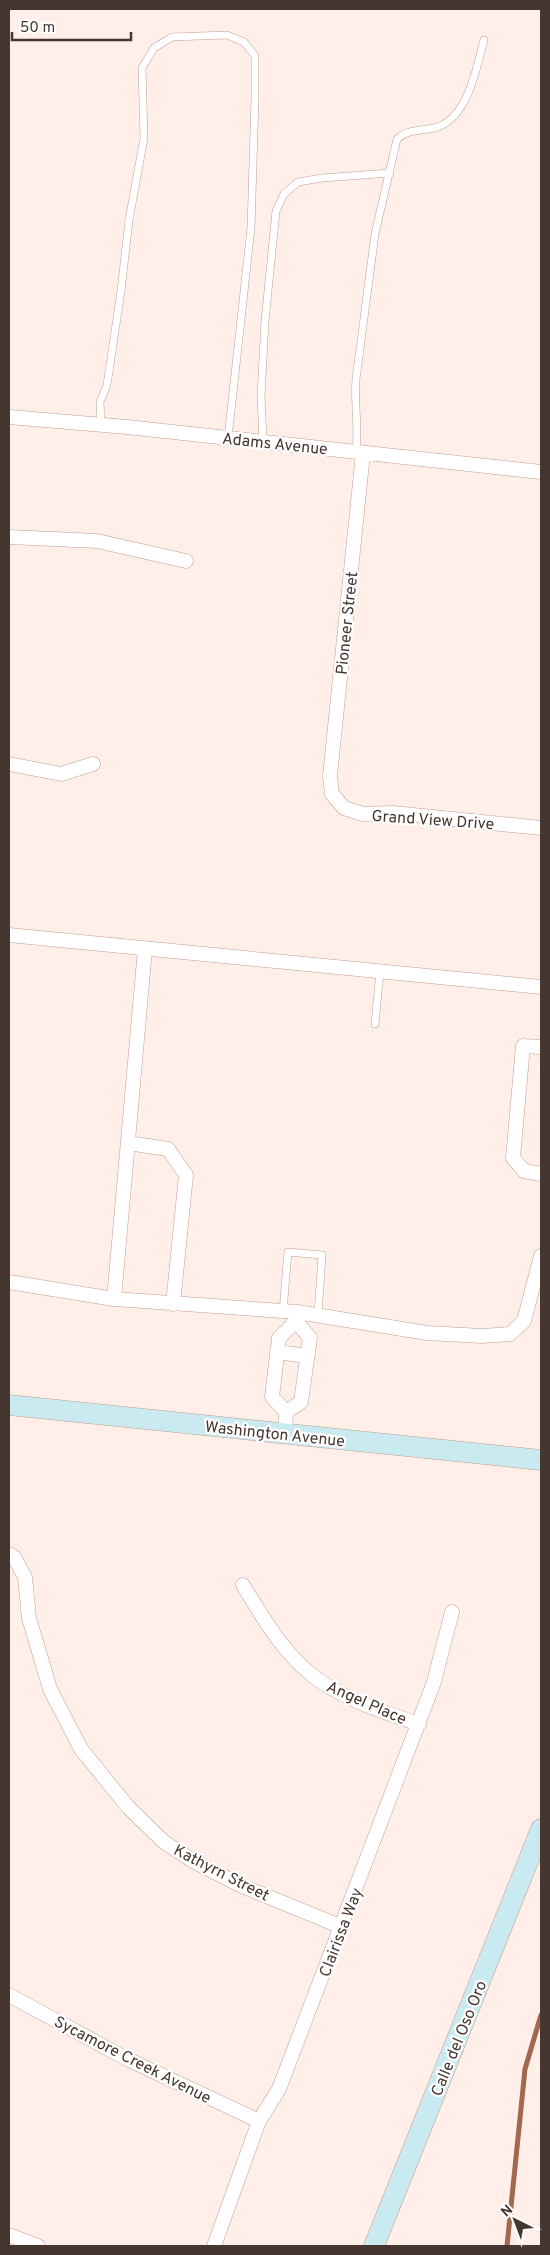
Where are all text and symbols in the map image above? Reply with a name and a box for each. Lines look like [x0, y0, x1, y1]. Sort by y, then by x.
scale bar [12, 10, 131, 42]
text: 50 m [20, 19, 55, 38]
street label: Adams Avenue [221, 430, 329, 460]
street label: Pioneer Street [333, 570, 363, 676]
street label: Grand View Drive [371, 807, 495, 835]
street label: Washington Avenue [204, 1418, 346, 1452]
street label: Angel Place [323, 1677, 409, 1730]
street label: Kathyrn Street [170, 1841, 272, 1906]
street label: Clairissa Way [316, 1885, 368, 1980]
street label: Calle del Oso Oro [428, 1978, 492, 2099]
street label: Sycamore Creek Avenue [50, 2012, 214, 2109]
north arrow [490, 2195, 540, 2245]
text: N [498, 2202, 517, 2221]

